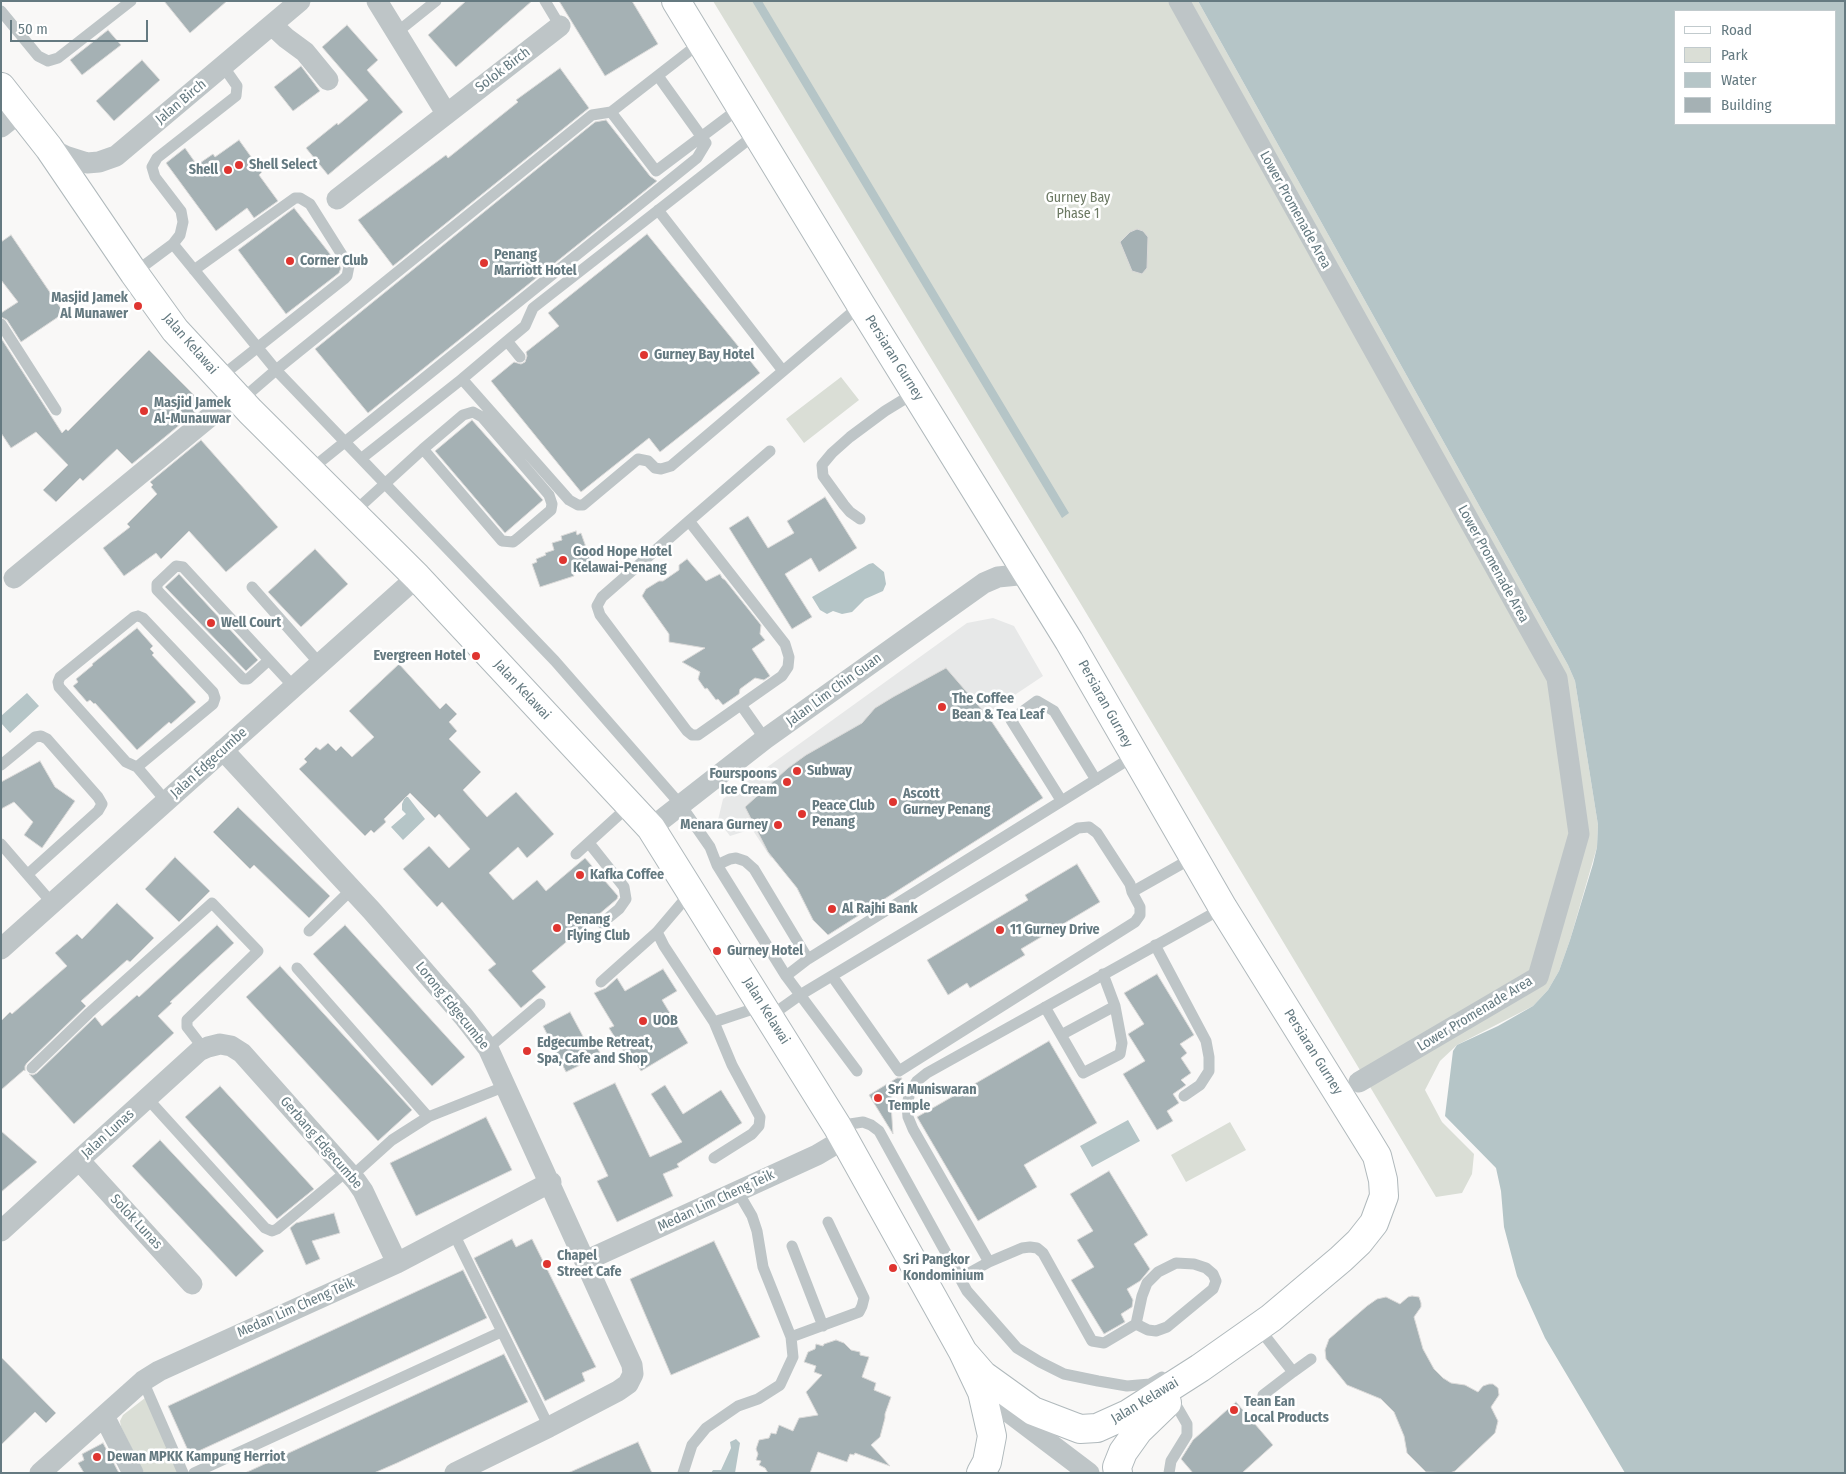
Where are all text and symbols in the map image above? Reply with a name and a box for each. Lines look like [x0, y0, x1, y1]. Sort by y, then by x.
scale bar [12, 10, 150, 42]
legend [1674, 10, 1836, 125]
text: 50 m [18, 20, 48, 38]
text: Road [1721, 21, 1752, 39]
street label: Solok Birch [472, 44, 534, 96]
text: Park [1721, 46, 1748, 64]
text: Water [1721, 71, 1756, 89]
street label: Jalan Birch [152, 76, 210, 128]
text: Building [1721, 96, 1772, 114]
street label: Lower Promenade Area [1256, 148, 1334, 272]
place label: Shell Select [249, 157, 318, 173]
marker: Shell Select [233, 159, 245, 171]
place label: Shell [189, 162, 218, 178]
marker: Shell [222, 164, 234, 176]
park label: Gurney Bay Phase 1 [1046, 190, 1110, 222]
place label: Penang Marriott Hotel [494, 247, 577, 280]
place label: Corner Club [300, 253, 368, 269]
marker: Corner Club [284, 255, 296, 267]
marker: Penang Marriott Hotel [478, 257, 490, 269]
place label: Masjid Jamek Al Munawer [51, 290, 128, 322]
marker: Masjid Jamek Al Munawer [132, 300, 144, 312]
street label: Jalan Kelawai [159, 310, 221, 378]
street label: Persiaran Gurney [861, 312, 927, 404]
place label: Gurney Bay Hotel [654, 347, 754, 363]
marker: Gurney Bay Hotel [638, 349, 650, 361]
place label: Masjid Jamek Al-Munauwar [154, 395, 231, 428]
marker: Masjid Jamek Al-Munauwar [138, 405, 150, 417]
street label: Lower Promenade Area [1454, 502, 1532, 626]
place label: Good Hope Hotel Kelawai-Penang [573, 544, 672, 576]
marker: Good Hope Hotel Kelawai-Penang [557, 554, 569, 566]
place label: Well Court [221, 615, 281, 631]
marker: Well Court [205, 617, 217, 629]
place label: Evergreen Hotel [373, 648, 466, 664]
marker: Evergreen Hotel [470, 650, 482, 662]
street label: Jalan Lim Chin Guan [783, 650, 885, 730]
street label: Jalan Kelawai [490, 657, 554, 723]
street label: Persiaran Gurney [1074, 657, 1136, 751]
place label: The Coffee Bean & Tea Leaf [952, 691, 1044, 724]
marker: The Coffee Bean & Tea Leaf [936, 701, 948, 713]
street label: Jalan Edgecumbe [167, 724, 251, 802]
place label: Subway [807, 763, 852, 779]
marker: Subway [791, 765, 803, 777]
place label: Fourspoons Ice Cream [709, 766, 777, 799]
marker: Fourspoons Ice Cream [781, 776, 793, 788]
place label: Ascott Gurney Penang [903, 786, 990, 819]
marker: Ascott Gurney Penang [887, 796, 899, 808]
place label: Peace Club Penang [812, 798, 875, 830]
marker: Peace Club Penang [796, 808, 808, 820]
place label: Menara Gurney [680, 817, 768, 833]
marker: Menara Gurney [772, 819, 784, 831]
place label: Kafka Coffee [590, 867, 664, 883]
marker: Kafka Coffee [574, 869, 586, 881]
place label: Al Rajhi Bank [842, 901, 918, 917]
marker: Al Rajhi Bank [826, 903, 838, 915]
place label: Penang Flying Club [567, 912, 630, 944]
marker: Penang Flying Club [551, 922, 563, 934]
place label: 11 Gurney Drive [1010, 922, 1100, 938]
marker: 11 Gurney Drive [994, 924, 1006, 936]
place label: Gurney Hotel [727, 943, 803, 959]
marker: Gurney Hotel [711, 945, 723, 957]
street label: Lorong Edgecumbe [412, 959, 492, 1053]
street label: Lower Promenade Area [1414, 973, 1536, 1055]
street label: Jalan Kelawai [739, 974, 793, 1048]
street label: Persiaran Gurney [1280, 1006, 1346, 1098]
place label: UOB [653, 1013, 678, 1029]
marker: UOB [637, 1015, 649, 1027]
place label: Edgecumbe Retreat, Spa, Cafe and Shop [537, 1035, 653, 1068]
marker: Edgecumbe Retreat, Spa, Cafe and Shop [521, 1045, 533, 1057]
place label: Sri Muniswaran Temple [888, 1082, 977, 1114]
marker: Sri Muniswaran Temple [872, 1092, 884, 1104]
street label: Gerbang Edgecumbe [276, 1093, 366, 1193]
street label: Jalan Lunas [78, 1106, 138, 1162]
street label: Medan Lim Cheng Teik [655, 1167, 777, 1235]
street label: Solok Lunas [106, 1191, 166, 1253]
place label: Chapel Street Cafe [557, 1248, 622, 1280]
place label: Sri Pangkor Kondominium [903, 1252, 984, 1284]
marker: Chapel Street Cafe [541, 1258, 553, 1270]
marker: Sri Pangkor Kondominium [887, 1262, 899, 1274]
street label: Medan Lim Cheng Teik [235, 1275, 357, 1341]
street label: Jalan Kelawai [1108, 1374, 1182, 1428]
place label: Tean Ean Local Products [1244, 1394, 1329, 1426]
marker: Tean Ean Local Products [1228, 1404, 1240, 1416]
place label: Dewan MPKK Kampung Herriot [107, 1449, 285, 1465]
marker: Dewan MPKK Kampung Herriot [91, 1451, 103, 1463]

